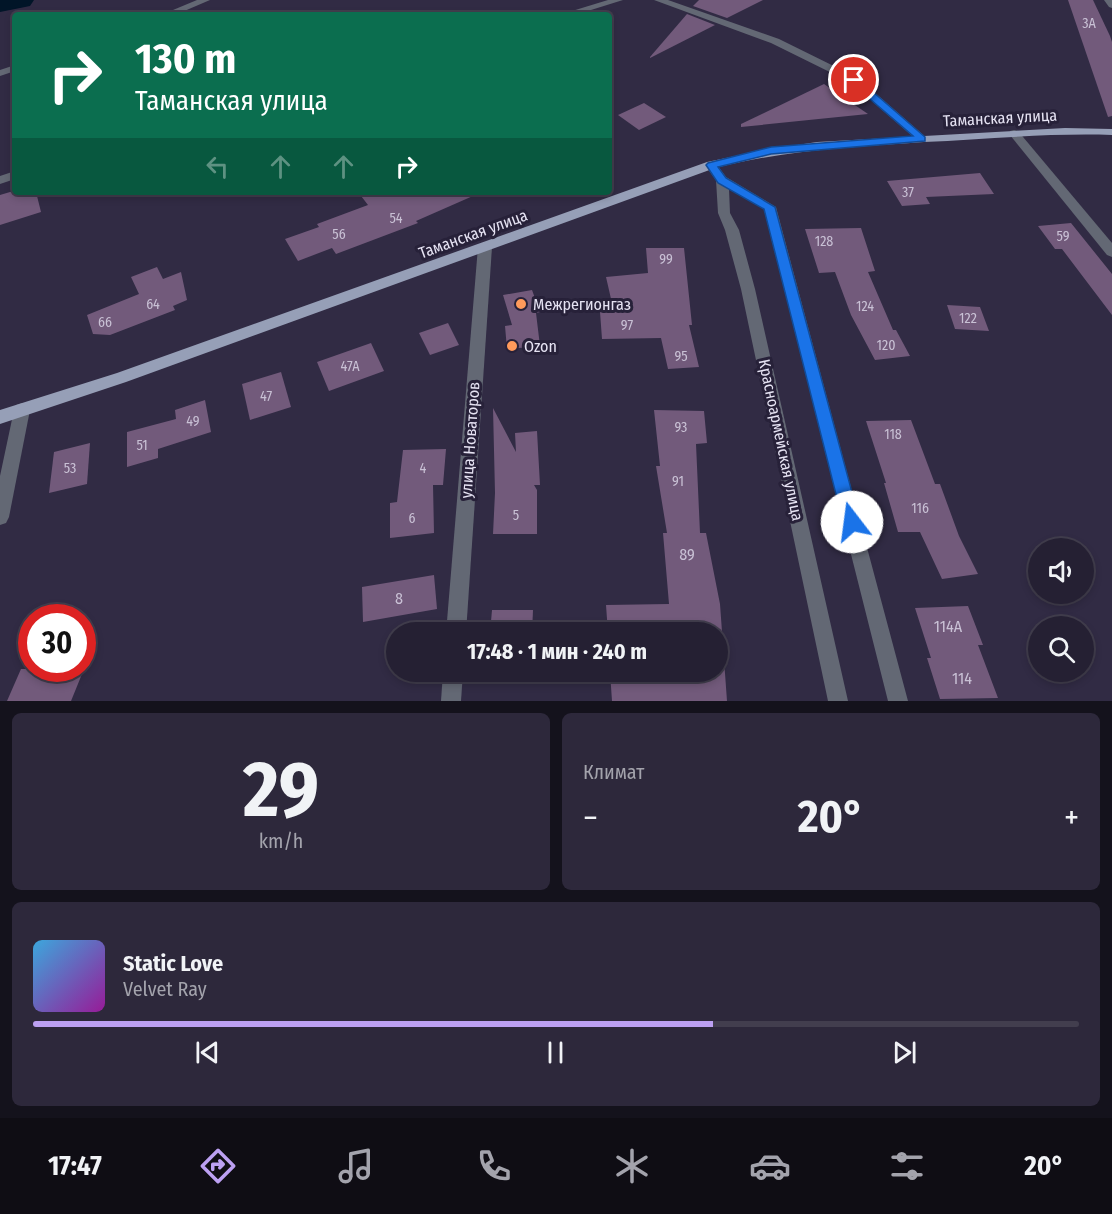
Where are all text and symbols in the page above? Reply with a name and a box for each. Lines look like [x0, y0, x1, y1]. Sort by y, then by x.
house number: 3А [1082, 15, 1096, 32]
text: 130 m [135, 34, 236, 84]
icon: right [36, 36, 114, 114]
pin [828, 54, 879, 105]
icon: arrive [837, 63, 870, 96]
text: Таманская улица [135, 85, 328, 117]
street label: Таманская улица [942, 106, 1058, 130]
icon: left [201, 150, 234, 183]
icon: ahead [264, 150, 297, 183]
icon: ahead [327, 150, 360, 183]
icon: right [390, 150, 423, 183]
house number: 37 [902, 184, 914, 201]
street label: Таманская улица [416, 205, 530, 262]
house number: 54 [389, 210, 403, 227]
house number: 56 [332, 226, 346, 243]
house number: 59 [1056, 228, 1070, 245]
house number: 128 [815, 233, 833, 250]
house number: 99 [659, 251, 673, 268]
place label: Межрегионгаз [533, 295, 631, 314]
house number: 64 [146, 296, 160, 313]
marker: Межрегионгаз [514, 297, 528, 311]
house number: 124 [856, 298, 874, 315]
house number: 122 [959, 310, 977, 327]
house number: 66 [98, 314, 112, 331]
house number: 97 [621, 317, 633, 334]
place label: Ozon [524, 337, 557, 356]
house number: 120 [877, 337, 895, 354]
marker: Ozon [505, 339, 519, 353]
house number: 95 [674, 348, 688, 365]
street label: Красноармейская улица [755, 357, 807, 523]
house number: 47А [340, 358, 360, 375]
street label: улица Новаторов [456, 381, 484, 499]
house number: 47 [260, 388, 272, 405]
house number: 49 [186, 413, 200, 430]
house number: 93 [675, 419, 687, 436]
house number: 118 [884, 426, 902, 443]
house number: 51 [136, 437, 148, 454]
house number: 53 [64, 460, 76, 477]
house number: 4 [420, 460, 427, 477]
house number: 91 [672, 473, 684, 490]
position arrow [820, 490, 884, 554]
house number: 116 [911, 500, 929, 517]
house number: 5 [513, 507, 519, 524]
house number: 6 [409, 510, 416, 527]
map controls [1028, 538, 1094, 682]
button: sound [1028, 538, 1094, 604]
house number: 89 [679, 545, 695, 564]
house number: 8 [395, 589, 403, 608]
speed limit sign: 30 [18, 604, 96, 682]
button: search [1028, 616, 1094, 682]
house number: 114А [934, 617, 963, 636]
text: 17:48 · 1 мин · 240 m [467, 638, 647, 665]
house number: 114 [952, 669, 972, 688]
text: 29 [243, 743, 319, 837]
text: Климат [583, 760, 644, 784]
text: 20° [798, 790, 864, 844]
text: − [583, 798, 598, 838]
text: + [1064, 798, 1079, 838]
text: km/h [259, 829, 303, 853]
text: Static Love [123, 950, 223, 977]
text: Velvet Ray [123, 977, 207, 1001]
icon: previous [191, 1036, 224, 1069]
icon: pause [539, 1036, 572, 1069]
icon: next [888, 1036, 921, 1069]
icon: directions [197, 1145, 239, 1187]
icon: music [335, 1145, 377, 1187]
icon: phone [473, 1145, 515, 1187]
icon: climate [611, 1145, 653, 1187]
icon: car [749, 1145, 791, 1187]
icon: filters [886, 1145, 928, 1187]
text: 17:47 [48, 1150, 102, 1182]
text: 20° [1024, 1150, 1064, 1182]

